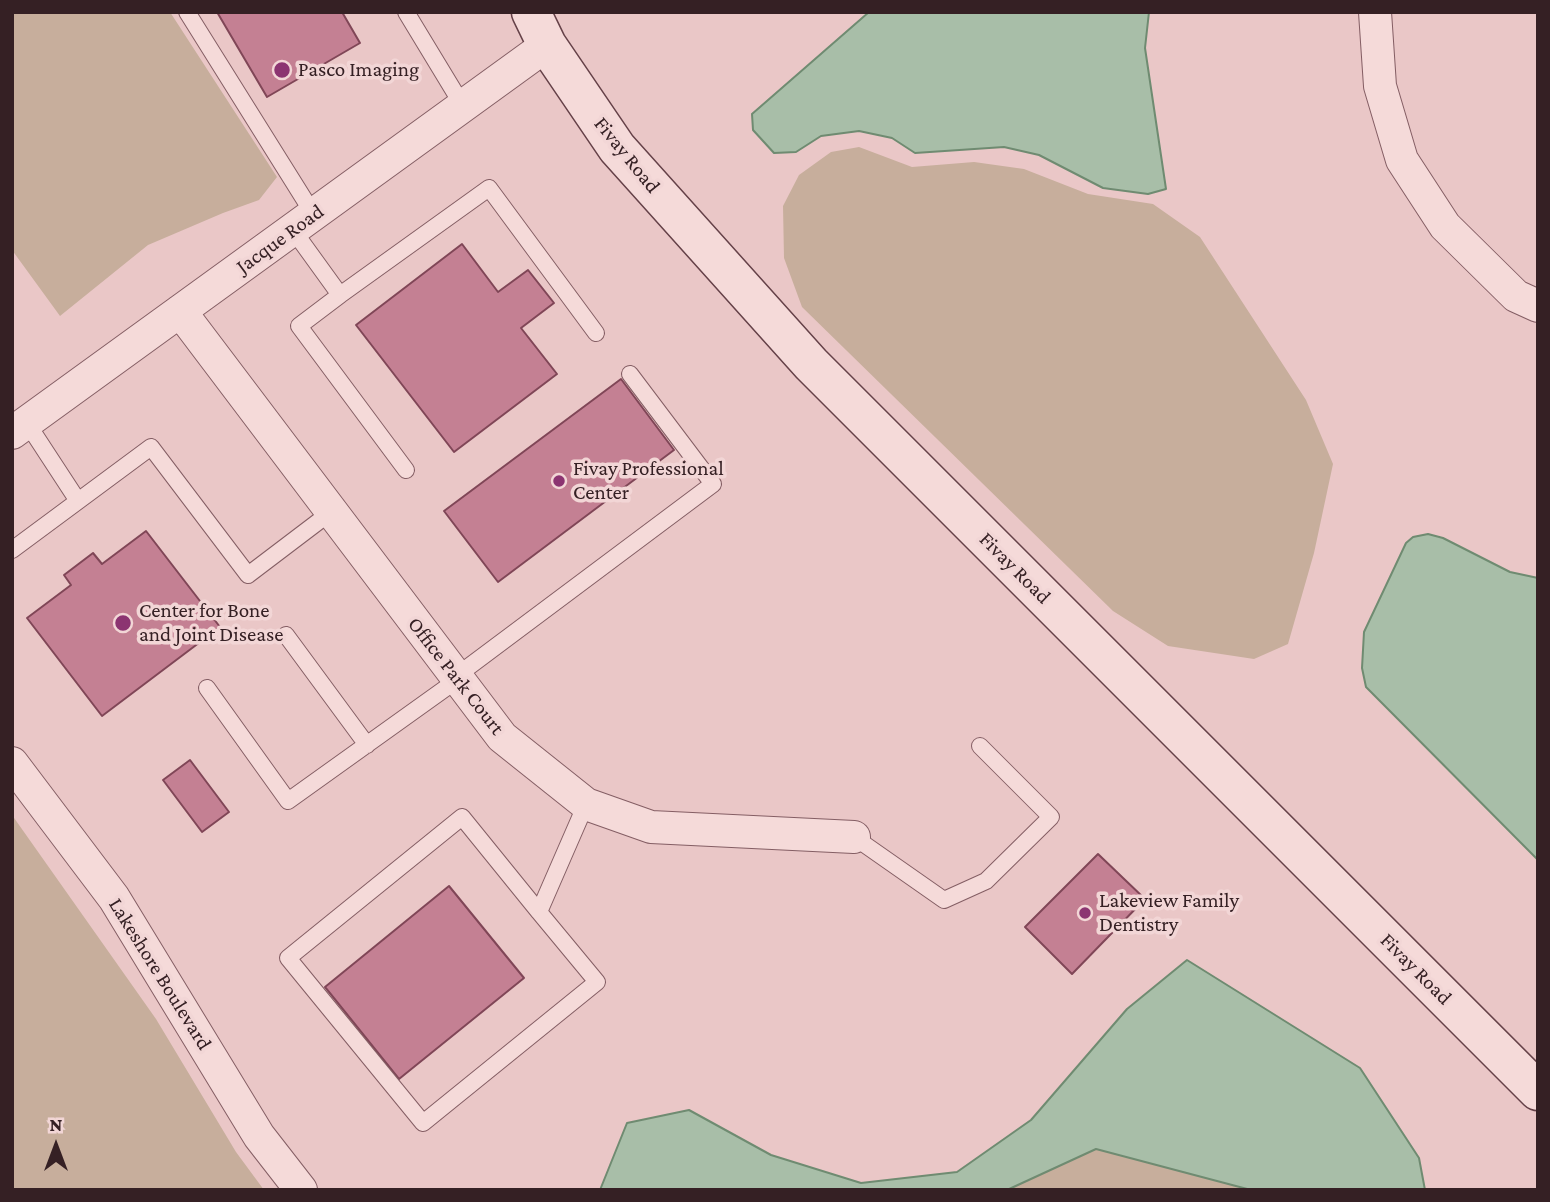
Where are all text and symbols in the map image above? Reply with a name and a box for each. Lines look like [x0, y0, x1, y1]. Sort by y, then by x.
place label: Pasco Imaging [298, 57, 419, 83]
marker: Pasco Imaging [272, 60, 292, 80]
street label: Fivay Road [589, 112, 665, 198]
street label: Jacque Road [231, 199, 329, 279]
place label: Fivay Professional Center [573, 456, 724, 506]
marker: Fivay Professional Center [551, 473, 567, 489]
street label: Fivay Road [974, 527, 1056, 609]
place label: Center for Bone and Joint Disease [139, 598, 283, 648]
street label: Office Park Court [402, 612, 510, 740]
marker: Center for Bone and Joint Disease [113, 613, 133, 633]
place label: Lakeview Family Dentistry [1099, 888, 1239, 938]
street label: Lakeshore Boulevard [103, 893, 217, 1055]
marker: Lakeview Family Dentistry [1077, 905, 1093, 921]
street label: Fivay Road [1375, 928, 1457, 1010]
north arrow [21, 1111, 91, 1181]
text: N [50, 1114, 62, 1135]

